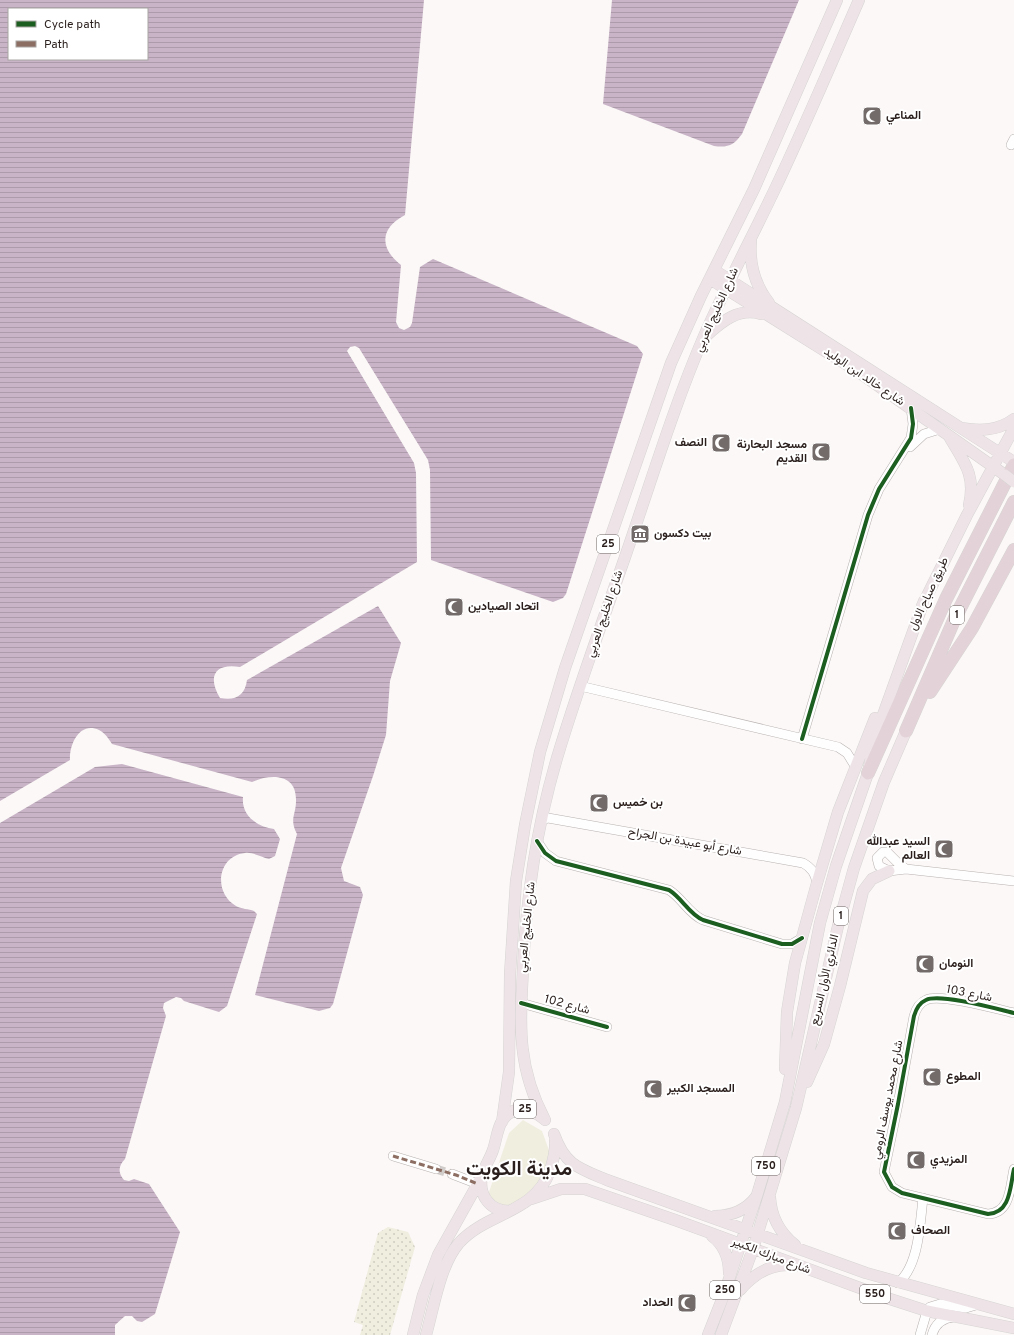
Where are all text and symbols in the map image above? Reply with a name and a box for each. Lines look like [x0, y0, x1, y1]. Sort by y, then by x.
legend [8, 8, 148, 60]
text: Cycle path [44, 17, 101, 33]
text: Path [44, 37, 69, 53]
mosque icon: المناعي [861, 105, 883, 127]
place label: المناعي [886, 108, 921, 125]
street label: شارع الخليج العربي [691, 265, 744, 355]
street label: شارع خالد ابن الوليد [820, 344, 908, 410]
mosque icon: النصف [710, 432, 732, 454]
place label: النصف [675, 435, 707, 451]
place label: مسجد البحارنة القديم [737, 437, 807, 467]
mosque icon: مسجد البحارنة القديم [810, 441, 832, 463]
museum icon: بيت دكسون [629, 523, 651, 545]
place label: بيت دكسون [654, 526, 712, 542]
road number: 25 [597, 535, 619, 553]
street label: طريق صباح الاول [905, 555, 953, 633]
street label: شارع الخليج العربي [583, 568, 628, 660]
mosque icon: اتحاد الصيادين [443, 596, 465, 618]
place label: اتحاد الصيادين [468, 599, 539, 615]
road number: 1 [950, 606, 964, 624]
mosque icon: بن خميس [588, 792, 610, 814]
place label: بن خميس [613, 795, 663, 811]
street label: شارع أبو عبيدة بن الجراح [627, 824, 743, 860]
place label: السيد عبدالله العالم [867, 834, 930, 864]
mosque icon: السيد عبدالله العالم [933, 838, 955, 860]
street label: شارع الخليج العربي [514, 881, 541, 973]
road number: 1 [834, 907, 848, 925]
street label: الدائري الأول السريع [807, 933, 844, 1027]
mosque icon: النومان [914, 953, 936, 975]
place label: النومان [939, 956, 973, 972]
street label: شارع 103 [945, 982, 993, 1006]
street label: شارع 102 [542, 991, 592, 1019]
street label: شارع محمد يوسف الرومي [869, 1039, 908, 1161]
mosque icon: المطوع [921, 1066, 943, 1088]
place label: المطوع [946, 1069, 981, 1085]
mosque icon: المسجد الكبير [642, 1078, 664, 1100]
place label: المسجد الكبير [666, 1081, 735, 1097]
road number: 25 [514, 1100, 536, 1118]
mosque icon: المزيدي [905, 1149, 927, 1171]
place label: المزيدي [930, 1152, 967, 1169]
district label: مدينة الكويت [466, 1157, 572, 1183]
road number: 750 [752, 1157, 780, 1175]
mosque icon: الصحاف [886, 1220, 908, 1242]
place label: الصحاف [911, 1223, 950, 1239]
street label: شارع مبارك الكبير [728, 1233, 813, 1278]
road number: 250 [710, 1281, 740, 1299]
road number: 550 [860, 1285, 890, 1303]
mosque icon: الحداد [676, 1292, 698, 1314]
place label: الحداد [643, 1295, 673, 1311]

